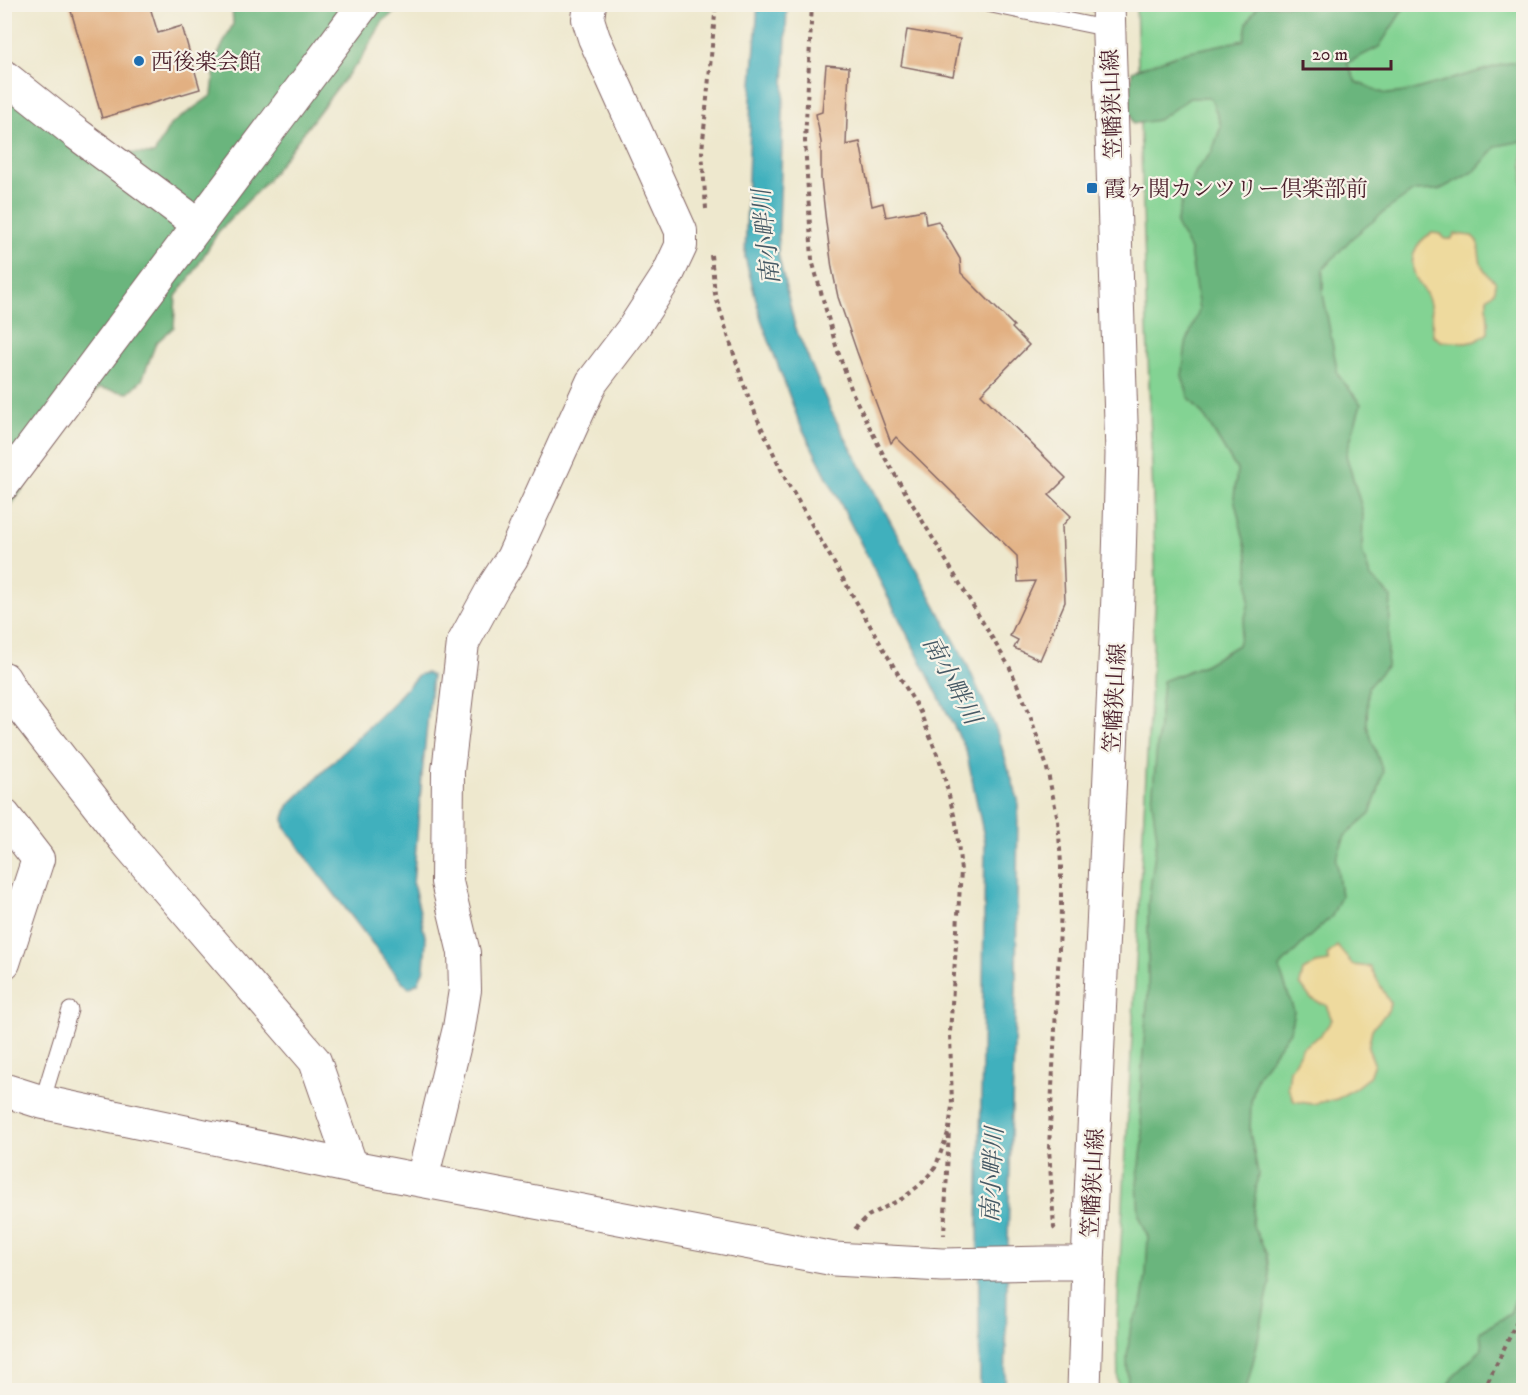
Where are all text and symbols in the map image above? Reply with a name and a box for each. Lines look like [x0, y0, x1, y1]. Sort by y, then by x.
scale bar [1303, 33, 1392, 71]
text: 20 m [1312, 44, 1348, 66]
place label: 西後楽会館 [151, 49, 261, 76]
street label: 笠幡狭山線 [1097, 49, 1128, 159]
marker: 西後楽会館 [132, 54, 146, 68]
place label: 霞ヶ関カンツリー倶楽部前 [1104, 176, 1368, 203]
marker: 霞ヶ関カンツリー倶楽部前 [1085, 181, 1099, 195]
water label: 南小畔川 [747, 185, 787, 286]
water label: 南小畔川 [915, 631, 988, 733]
street label: 笠幡狭山線 [1099, 642, 1132, 754]
water label: 南小畔川 [976, 1123, 1011, 1224]
street label: 笠幡狭山線 [1077, 1127, 1110, 1239]

